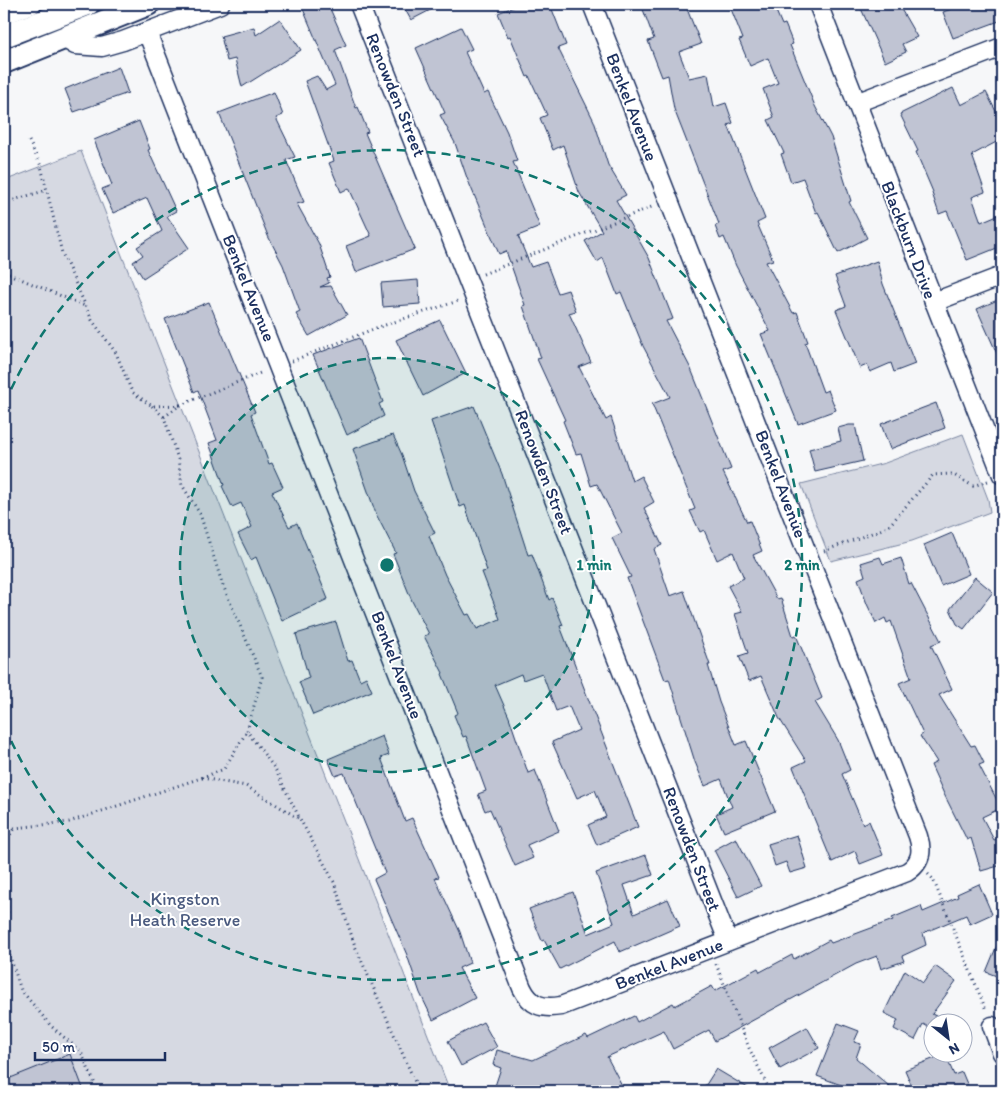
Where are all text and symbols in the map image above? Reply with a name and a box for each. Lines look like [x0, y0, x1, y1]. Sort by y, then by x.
street label: Renowden Street [361, 30, 431, 160]
street label: Benkel Avenue [601, 50, 663, 164]
street label: Blackburn Drive [876, 178, 942, 302]
street label: Benkel Avenue [218, 231, 280, 345]
street label: Renowden Street [510, 407, 578, 538]
street label: Benkel Avenue [750, 427, 812, 541]
centre of rings [378, 556, 396, 574]
text: 1 min [577, 556, 612, 574]
text: 2 min [784, 556, 821, 574]
street label: Benkel Avenue [366, 608, 428, 722]
street label: Renowden Street [658, 784, 726, 915]
park label: Kingston Heath Reserve [130, 888, 240, 931]
street label: Benkel Avenue [612, 933, 726, 995]
north arrow [924, 1012, 974, 1062]
scale bar [35, 1030, 165, 1062]
text: 50 m [42, 1038, 75, 1056]
text: N [946, 1039, 963, 1059]

